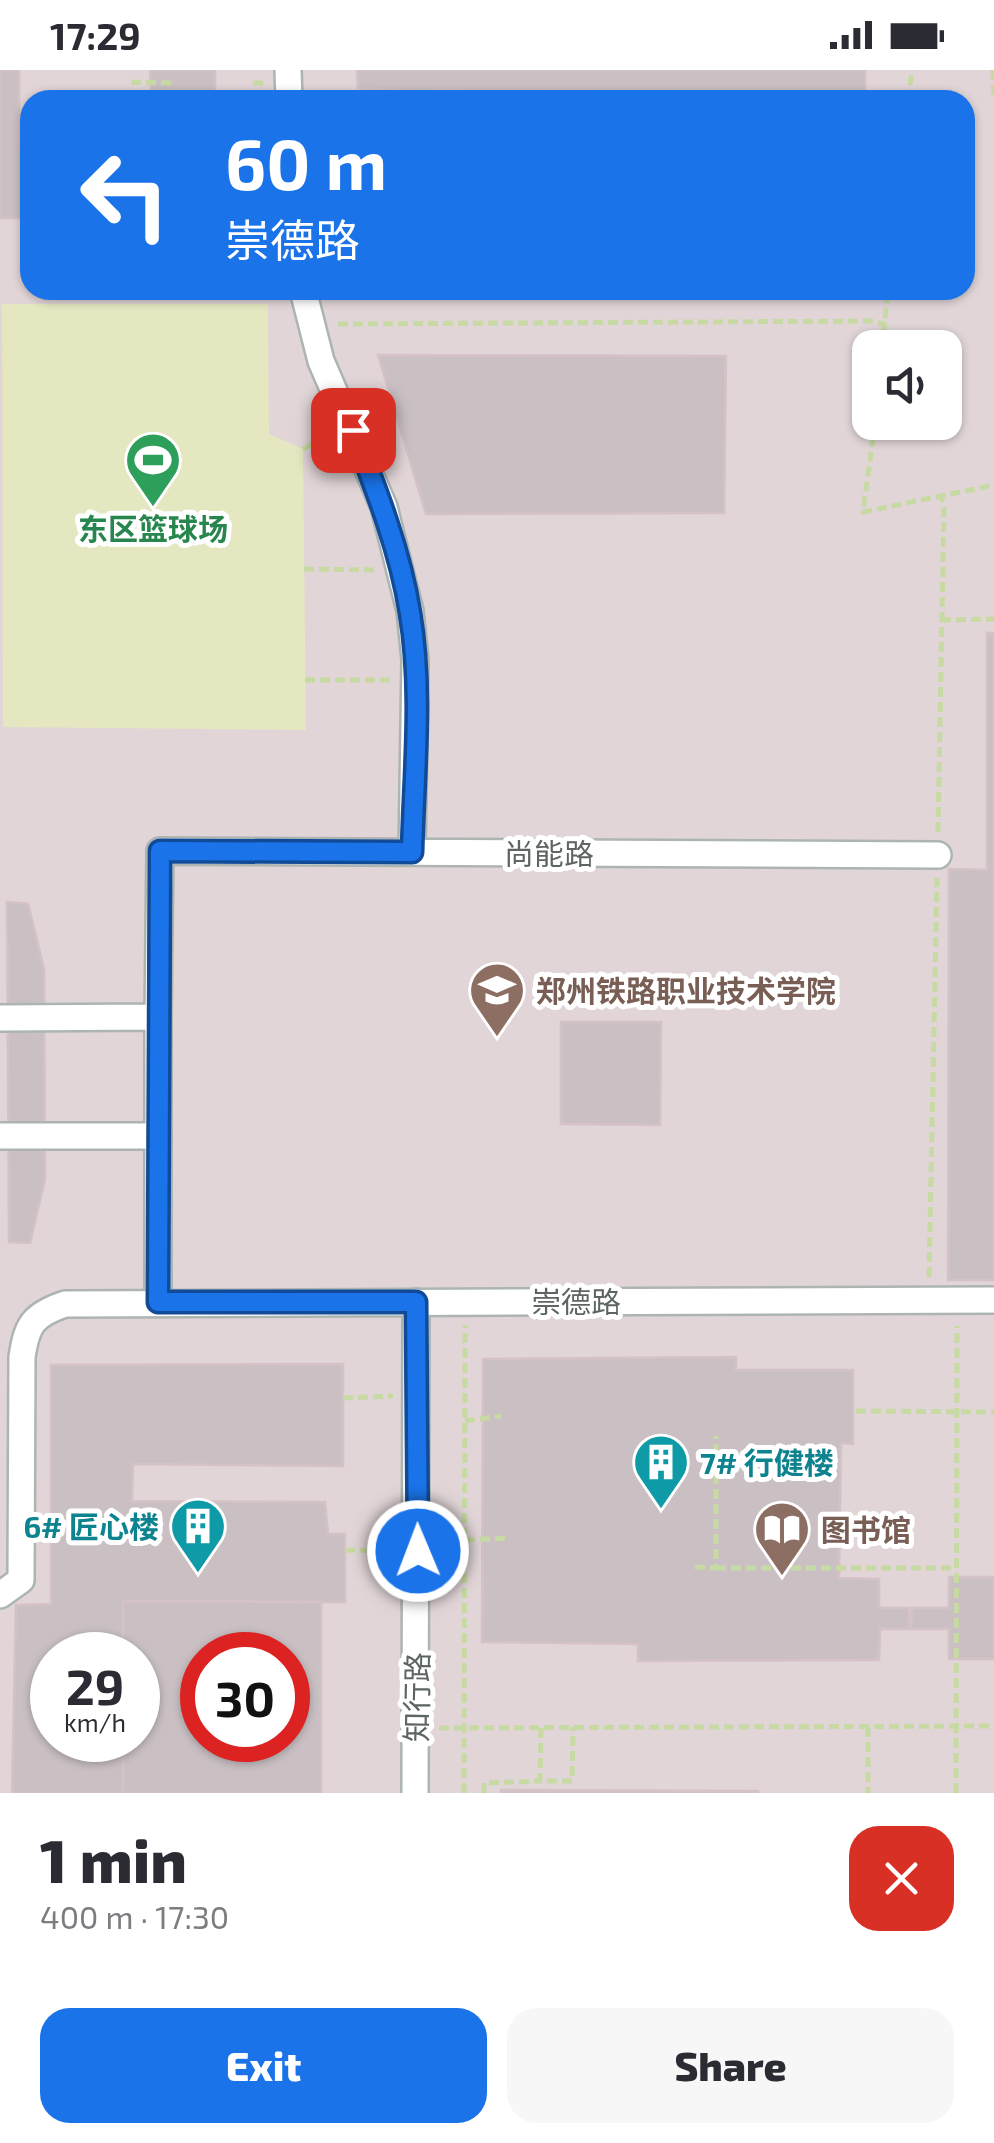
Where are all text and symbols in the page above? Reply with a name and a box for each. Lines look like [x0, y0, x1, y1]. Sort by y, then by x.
text: 17:29 [50, 12, 141, 58]
text: 60 m [225, 120, 387, 204]
icon: left [60, 130, 190, 260]
text: 崇德路 [225, 212, 360, 266]
map controls [852, 330, 962, 440]
button: sound [852, 330, 962, 440]
pin [311, 388, 396, 473]
icon: arrive [326, 403, 381, 458]
sports icon: 东区篮球场 [123, 430, 183, 509]
place label: 东区篮球场 [78, 510, 228, 546]
street label: 尚能路 [504, 835, 594, 871]
school or university icon: 郑州铁路职业技术学院 [467, 960, 527, 1039]
place label: 郑州铁路职业技术学院 [536, 972, 836, 1008]
street label: 崇德路 [531, 1283, 621, 1319]
building icon: 7# 行健楼 [631, 1432, 691, 1511]
place label: 7# 行健楼 [700, 1444, 834, 1480]
building icon: 6# 匠心楼 [168, 1496, 228, 1575]
position arrow [366, 1499, 470, 1603]
library icon: 图书馆 [752, 1499, 812, 1578]
place label: 6# 匠心楼 [23, 1508, 159, 1544]
place label: 图书馆 [821, 1511, 911, 1547]
speed limit sign: 30 [180, 1632, 310, 1762]
street label: 知行路 [397, 1652, 435, 1742]
text: 29 [66, 1655, 124, 1715]
text: km/h [64, 1707, 126, 1737]
text: 1 min [40, 1823, 187, 1895]
button: close [849, 1826, 954, 1931]
text: 400 m · 17:30 [40, 1897, 229, 1935]
button: Exit [40, 2008, 487, 2123]
button: Share [507, 2008, 954, 2123]

